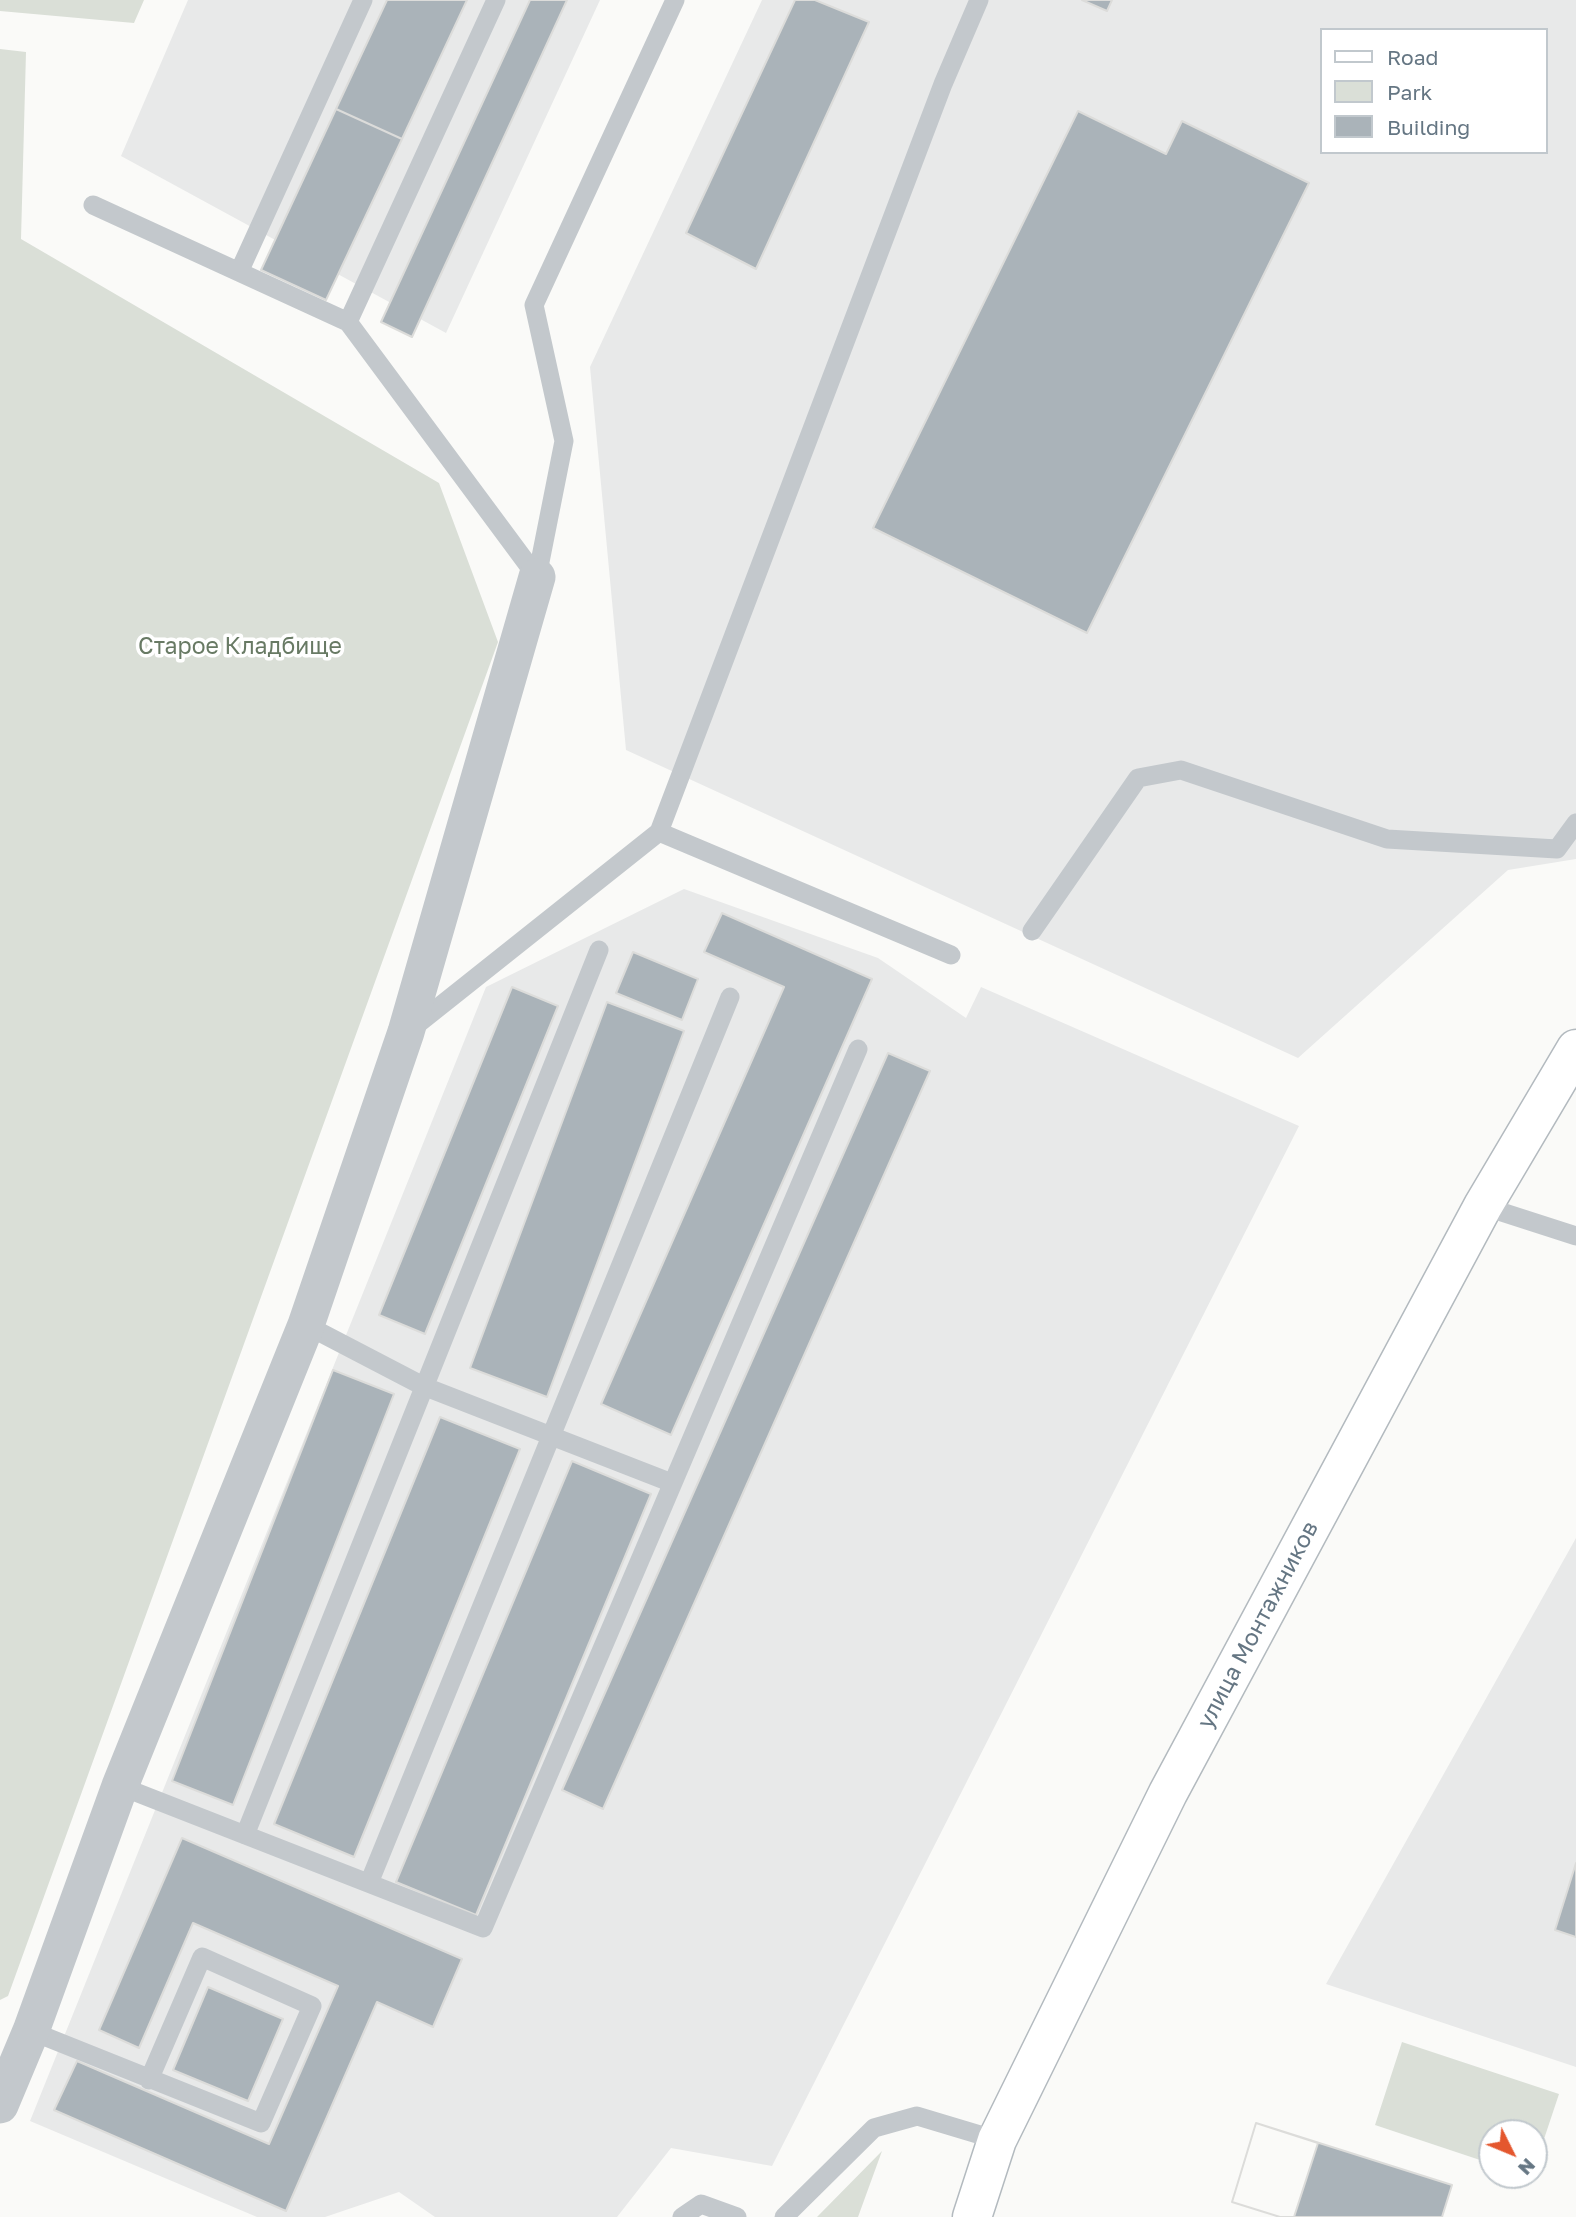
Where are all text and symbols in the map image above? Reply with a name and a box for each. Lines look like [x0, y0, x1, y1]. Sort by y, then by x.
legend [1320, 28, 1548, 154]
text: Road [1387, 44, 1438, 70]
text: Park [1387, 79, 1432, 105]
text: Building [1387, 114, 1470, 140]
park label: Старое Кладбище [138, 633, 342, 661]
street label: улица Монтажников [1192, 1517, 1324, 1733]
north arrow [1478, 2119, 1548, 2189]
text: N [1514, 2154, 1541, 2180]

